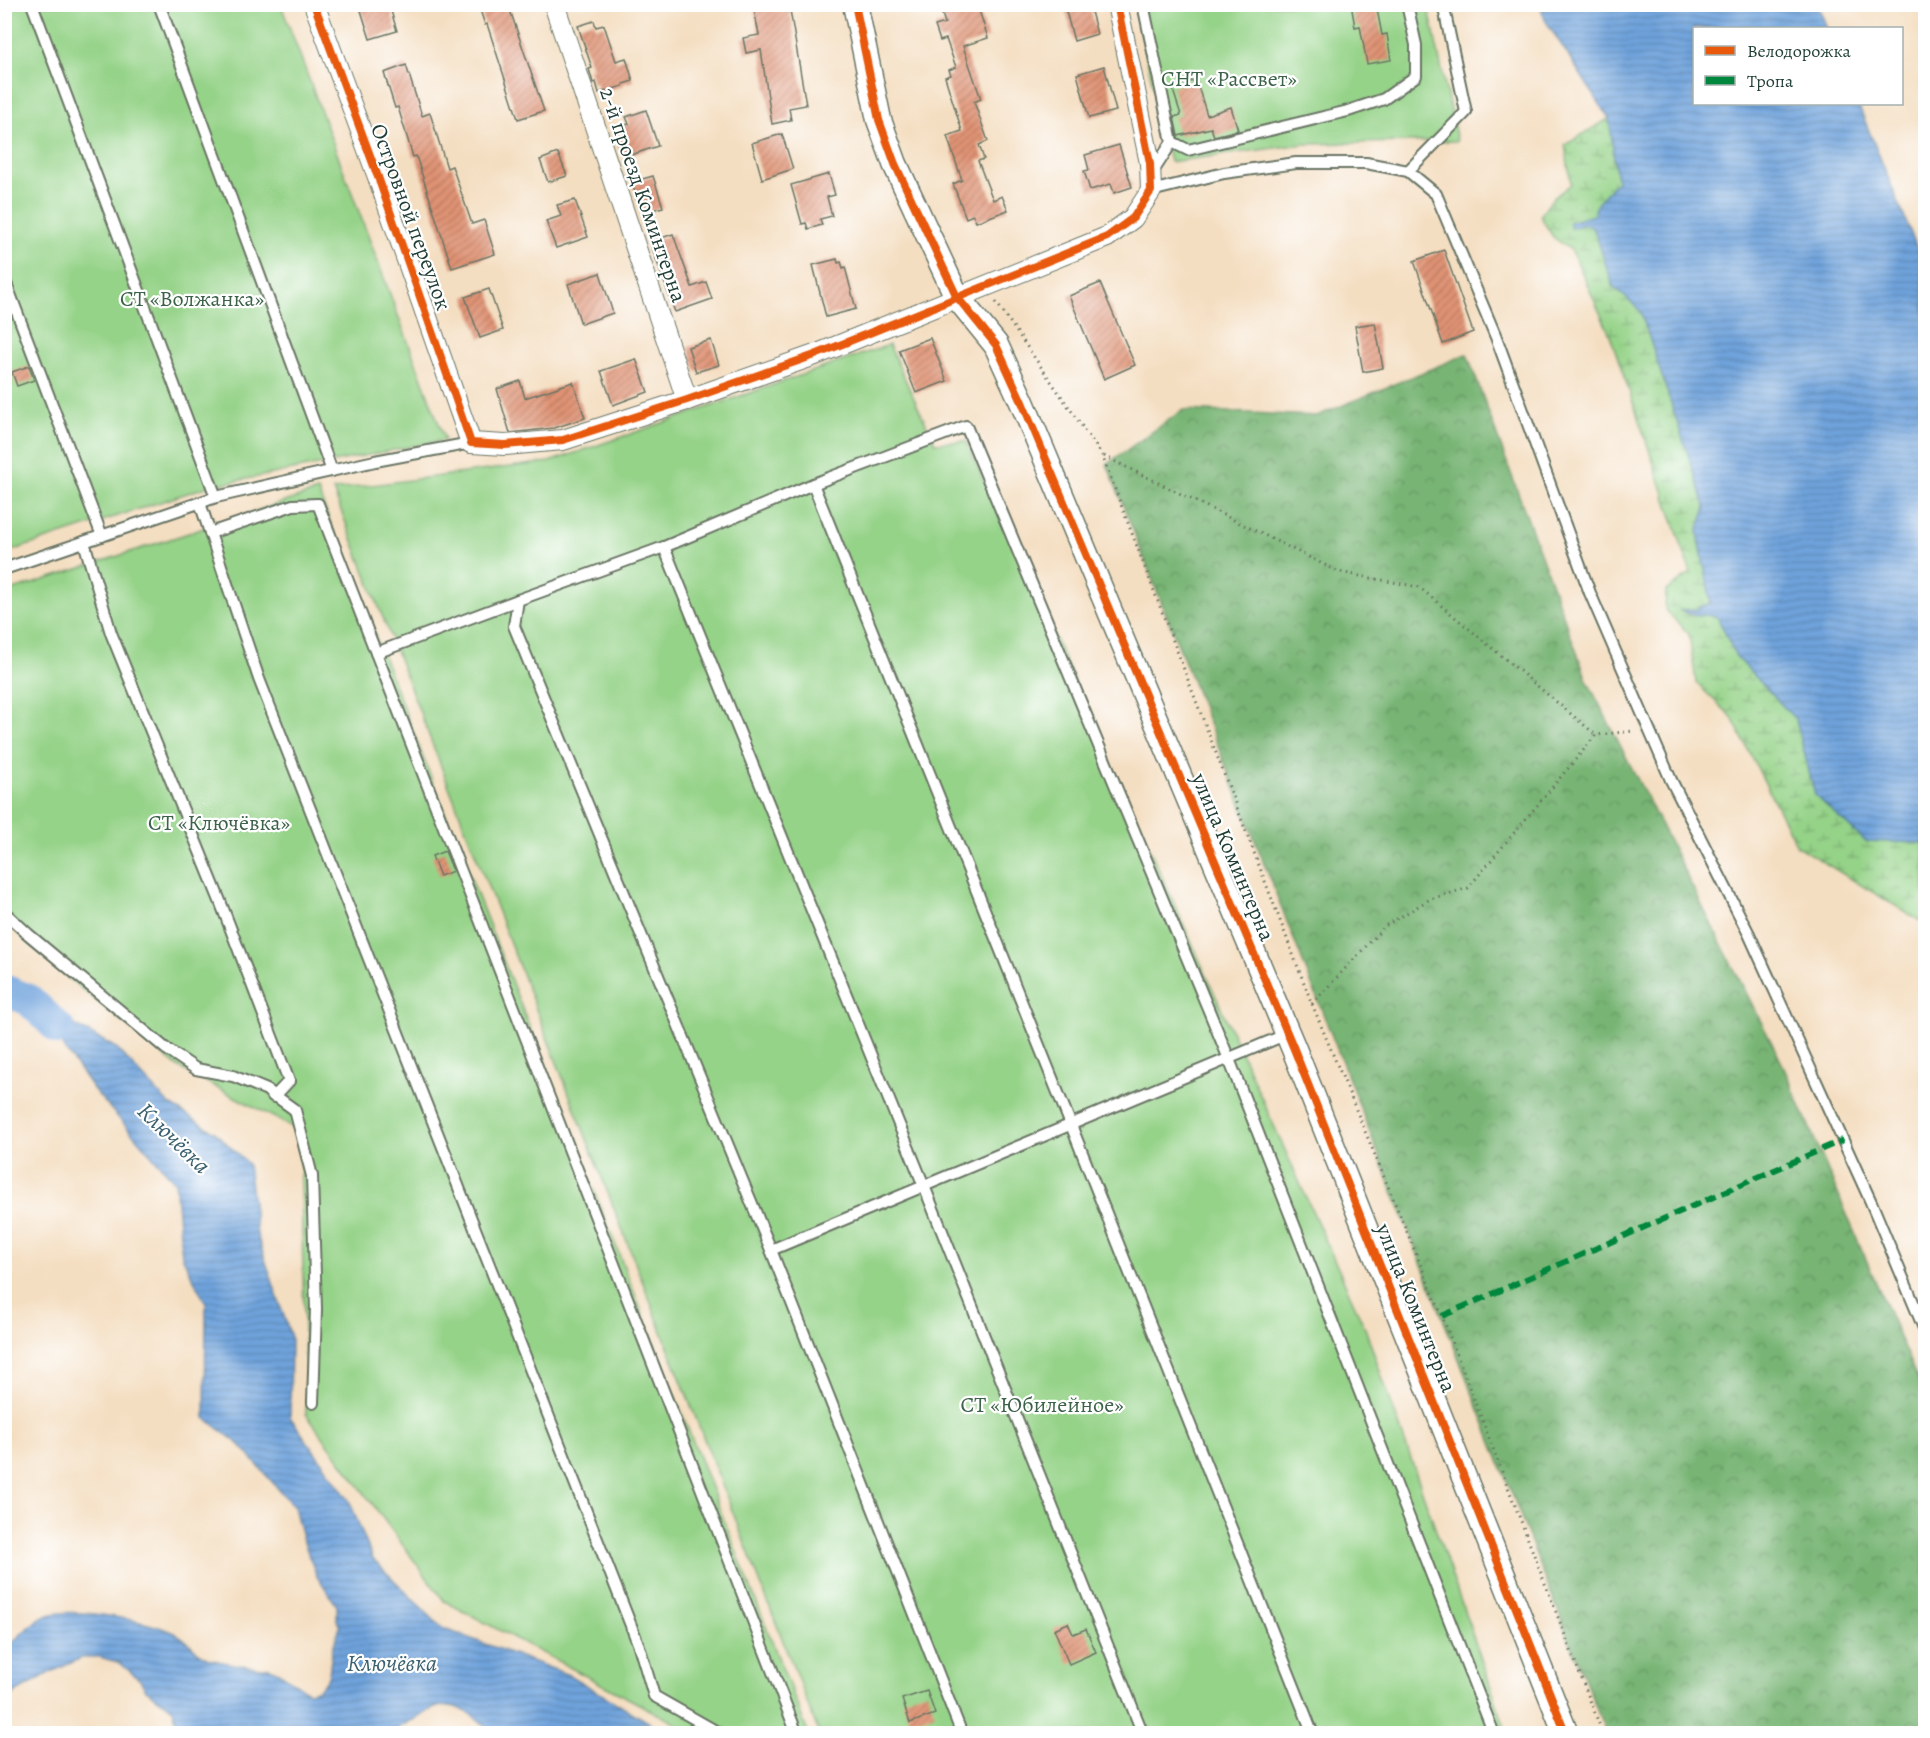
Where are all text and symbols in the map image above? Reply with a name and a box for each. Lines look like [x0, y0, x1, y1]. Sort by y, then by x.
legend [1693, 27, 1903, 105]
text: Велодорожка [1747, 39, 1852, 63]
park label: СНТ «Рассвет» [1161, 64, 1297, 94]
text: Тропа [1747, 69, 1794, 93]
street label: 2-й проезд Коминтерна [592, 84, 694, 307]
street label: Островной переулок [363, 120, 459, 314]
park label: СТ «Волжанка» [120, 284, 264, 314]
street label: улица Коминтерна [1184, 767, 1282, 946]
park label: СТ «Ключёвка» [148, 808, 290, 838]
water label: Ключёвка [130, 1095, 218, 1181]
street label: улица Коминтерна [1368, 1218, 1464, 1398]
park label: СТ «Юбилейное» [960, 1390, 1124, 1420]
water label: Ключёвка [347, 1647, 437, 1679]

